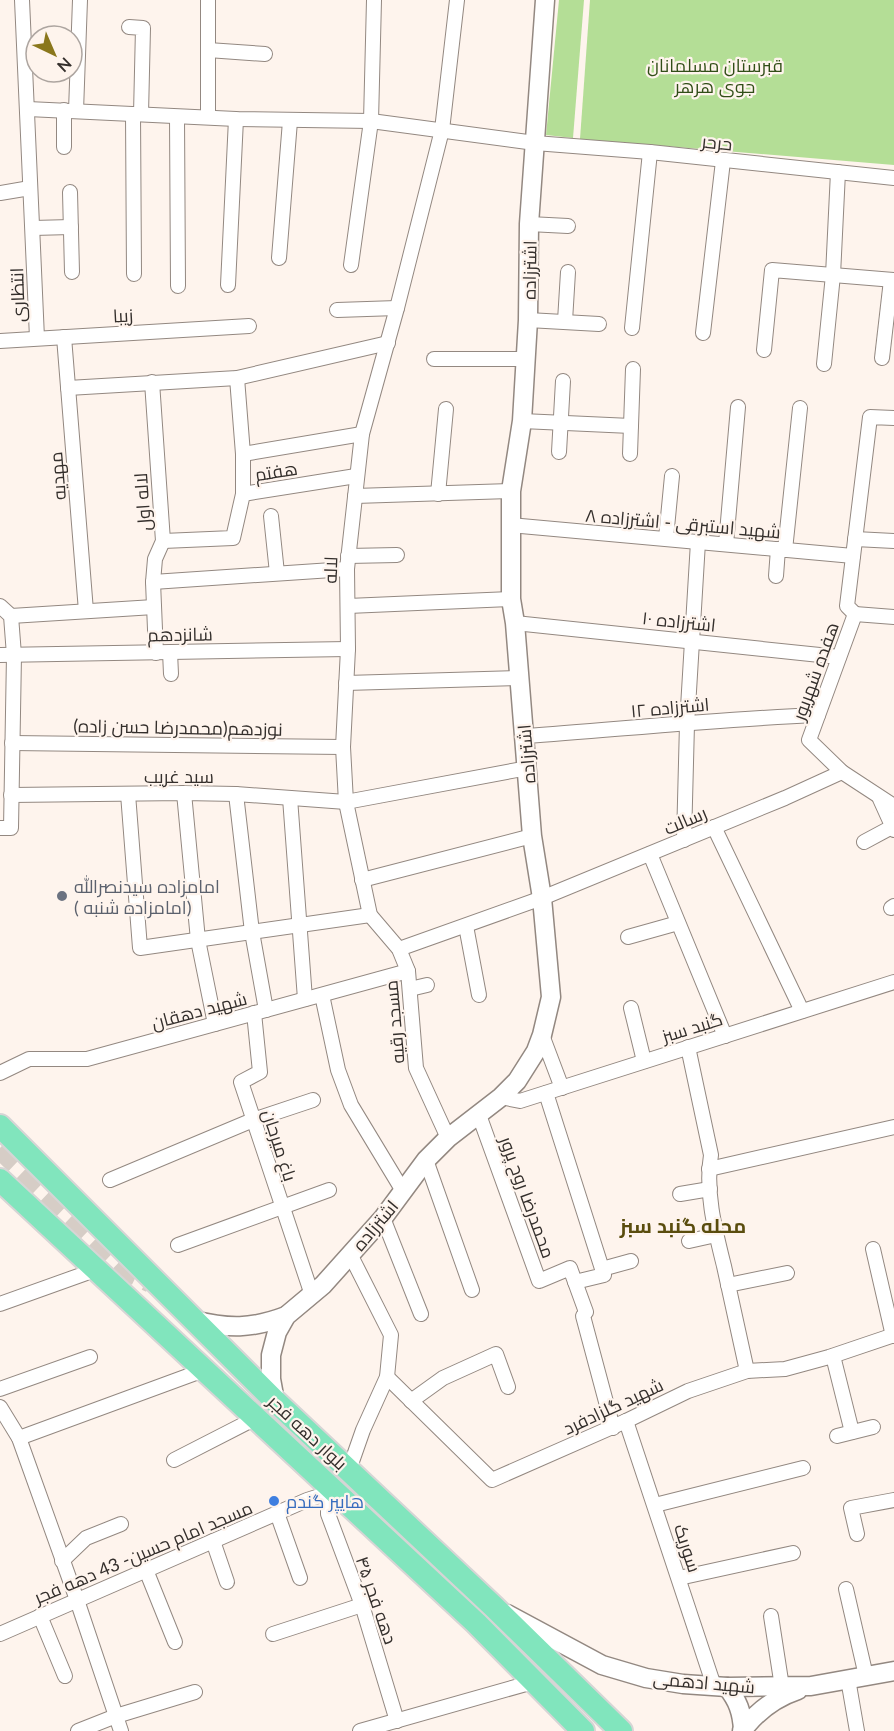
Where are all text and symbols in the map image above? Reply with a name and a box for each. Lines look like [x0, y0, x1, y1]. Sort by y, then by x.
north arrow [24, 24, 84, 84]
text: N [54, 54, 76, 76]
park label: قبرستان مسلمانان جوی هرهر [647, 54, 783, 98]
street label: حرحر [699, 129, 733, 156]
street label: اشترزاده [517, 240, 542, 300]
street label: انتظاری [5, 267, 30, 323]
street label: زیبا [112, 303, 134, 328]
street label: مهدیه [44, 451, 71, 501]
street label: هفتم [253, 457, 299, 487]
street label: لاله اول [129, 472, 156, 532]
street label: شهید استبرقی - اشترزاده ۸ [584, 503, 782, 544]
street label: لاله [319, 556, 341, 584]
street label: اشترزاده ۱۰ [641, 606, 717, 637]
street label: هفده شهریور [787, 619, 844, 724]
street label: شانزدهم [147, 622, 213, 648]
street label: اشترزاده ۱۲ [630, 693, 710, 722]
street label: نوزدهم(محمدرضا حسن زاده) [73, 714, 283, 742]
street label: اشترزاده [512, 723, 541, 784]
street label: سید غریب [144, 765, 214, 788]
street label: رسالت [660, 801, 710, 840]
place label: امامزاده سیدنصرالله ( امامزاده شنبه) [74, 875, 220, 919]
marker: امامزاده سیدنصرالله ( امامزاده شنبه) [55, 889, 69, 903]
street label: مسجد رقیه [379, 979, 410, 1065]
street label: شهید دهقان [149, 987, 249, 1034]
street label: گنبد سبز [658, 1007, 725, 1048]
street label: باغ میرجان [256, 1106, 302, 1184]
street label: محمدرضا روح پرور [494, 1132, 560, 1262]
street label: اشترزاده [348, 1195, 403, 1255]
district label: محله گنبد سبز [619, 1213, 746, 1238]
street label: شهید گلزادفرد [559, 1373, 667, 1440]
street label: بلوار دهه فجر [262, 1389, 352, 1475]
place label: هایپر گندم [286, 1490, 364, 1514]
marker: هایپر گندم [267, 1494, 281, 1508]
street label: مسجد امام حسین- 43 دهه فجر [30, 1496, 256, 1610]
street label: سوریک [669, 1521, 706, 1575]
street label: دهه فجر ۴۵ [351, 1553, 402, 1647]
street label: شهید ادهمی [652, 1667, 756, 1698]

